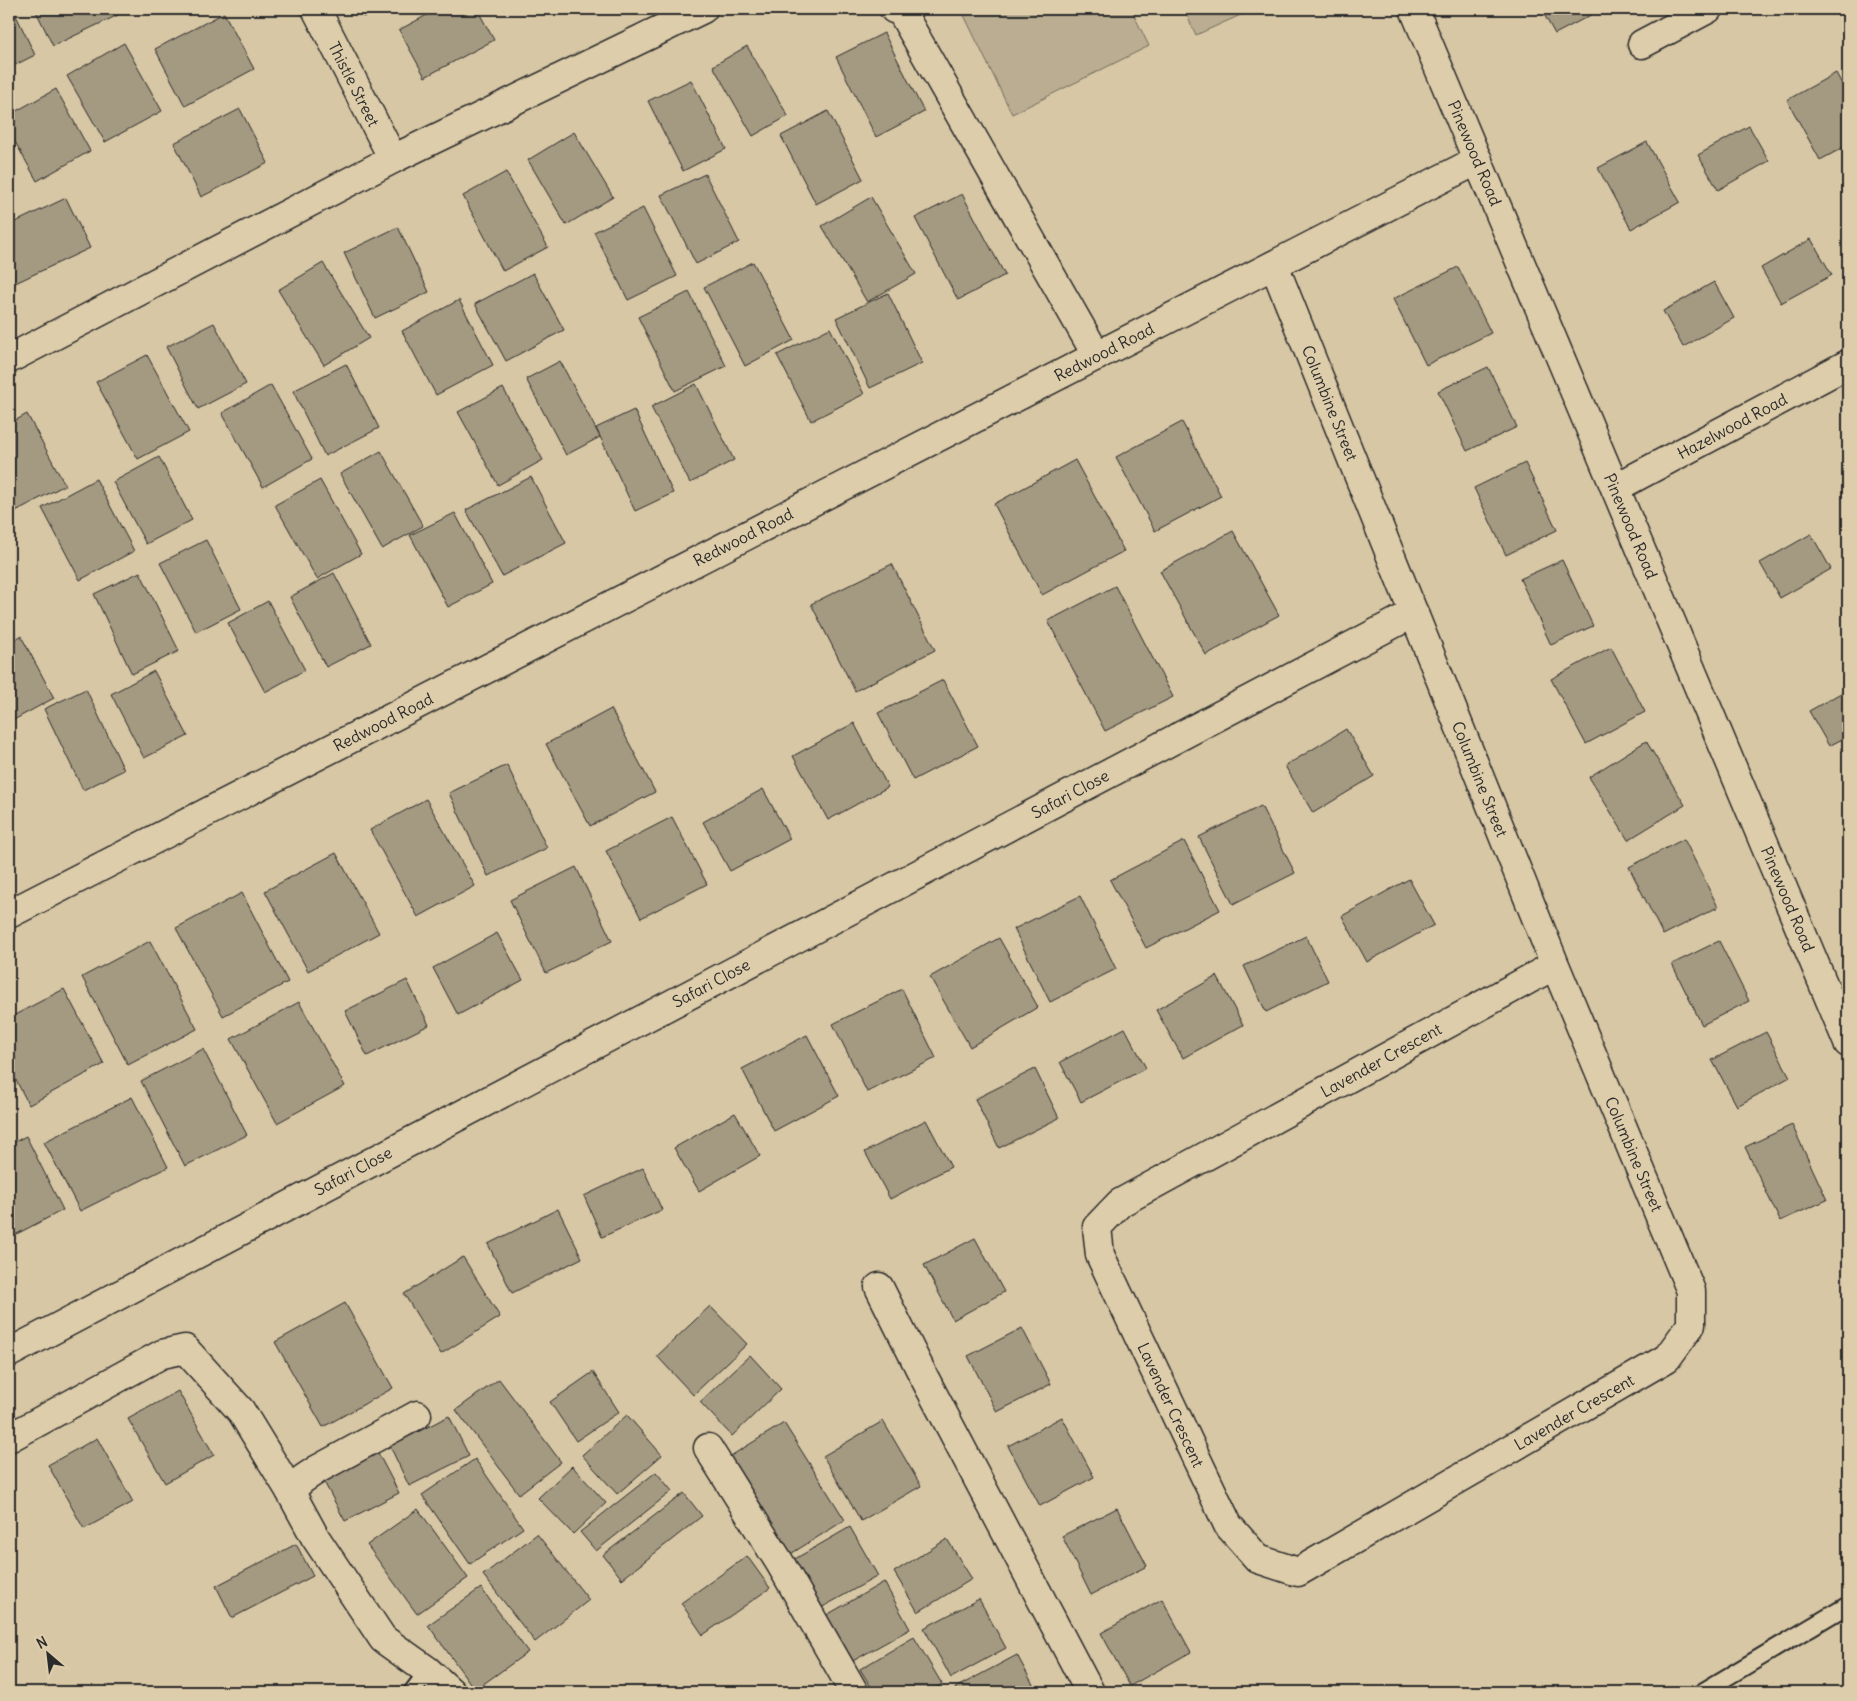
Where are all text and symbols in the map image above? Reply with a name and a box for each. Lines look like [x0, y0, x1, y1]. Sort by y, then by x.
street label: Thistle Street [324, 38, 384, 130]
street label: Pinewood Road [1444, 97, 1506, 209]
street label: Redwood Road [1051, 318, 1157, 386]
street label: Columbine Street [1298, 342, 1363, 464]
street label: Hazelwood Road [1674, 389, 1790, 463]
street label: Pinewood Road [1600, 470, 1662, 582]
street label: Redwood Road [690, 503, 796, 571]
street label: Redwood Road [330, 688, 436, 756]
street label: Columbine Street [1448, 718, 1513, 840]
street label: Safari Close [1028, 765, 1112, 823]
street label: Pinewood Road [1757, 843, 1819, 955]
street label: Safari Close [669, 954, 753, 1012]
street label: Lavender Crescent [1317, 1018, 1445, 1101]
street label: Columbine Street [1601, 1093, 1667, 1215]
street label: Safari Close [311, 1142, 395, 1200]
street label: Lavender Crescent [1133, 1340, 1209, 1471]
street label: Lavender Crescent [1511, 1369, 1638, 1454]
north arrow [22, 1628, 72, 1678]
text: N [33, 1632, 50, 1653]

